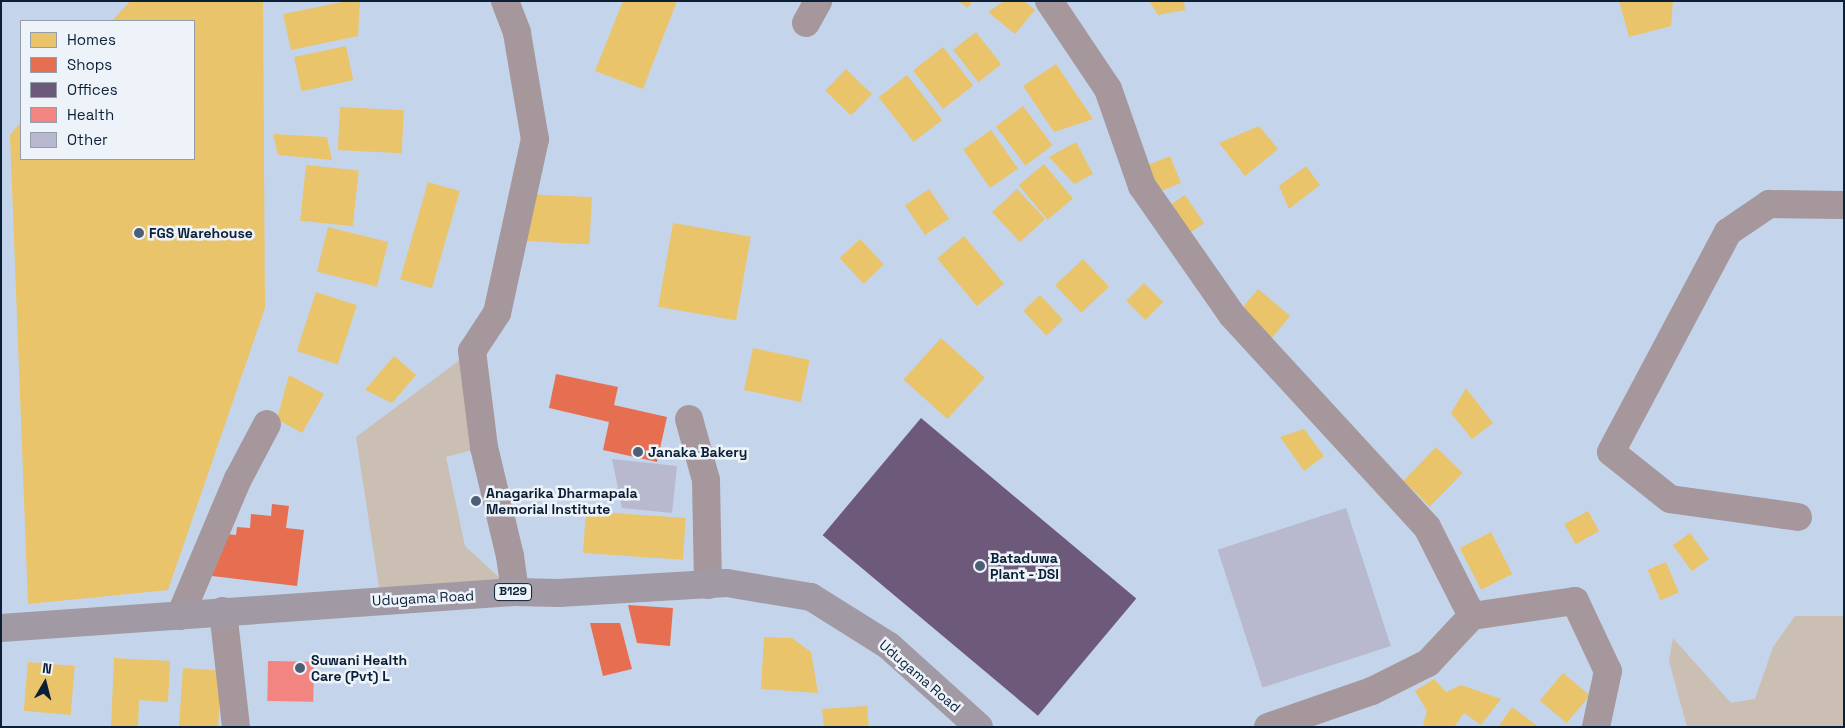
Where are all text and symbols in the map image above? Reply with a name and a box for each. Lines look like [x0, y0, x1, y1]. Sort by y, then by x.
legend [20, 20, 195, 160]
text: Homes [67, 30, 116, 49]
text: Shops [67, 55, 112, 74]
text: Offices [67, 80, 118, 99]
text: Health [67, 105, 114, 124]
text: Other [67, 130, 108, 149]
place label: FGS Warehouse [149, 225, 253, 241]
marker: FGS Warehouse [133, 227, 145, 239]
place label: Janaka Bakery [648, 444, 747, 460]
marker: Janaka Bakery [632, 446, 644, 458]
place label: Anagarika Dharmapala Memorial Institute [486, 485, 638, 518]
marker: Anagarika Dharmapala Memorial Institute [470, 495, 482, 507]
place label: Bataduwa Plant - DSI [990, 550, 1060, 582]
marker: Bataduwa Plant - DSI [974, 560, 986, 572]
road number: B129 [493, 582, 533, 602]
street label: Udugama Road [372, 587, 474, 609]
street label: Udugama Road [876, 636, 964, 716]
place label: Suwani Health Care (Pvt) L [311, 652, 407, 684]
north arrow [20, 658, 70, 708]
text: N [41, 659, 53, 678]
marker: Suwani Health Care (Pvt) L [293, 661, 307, 675]

